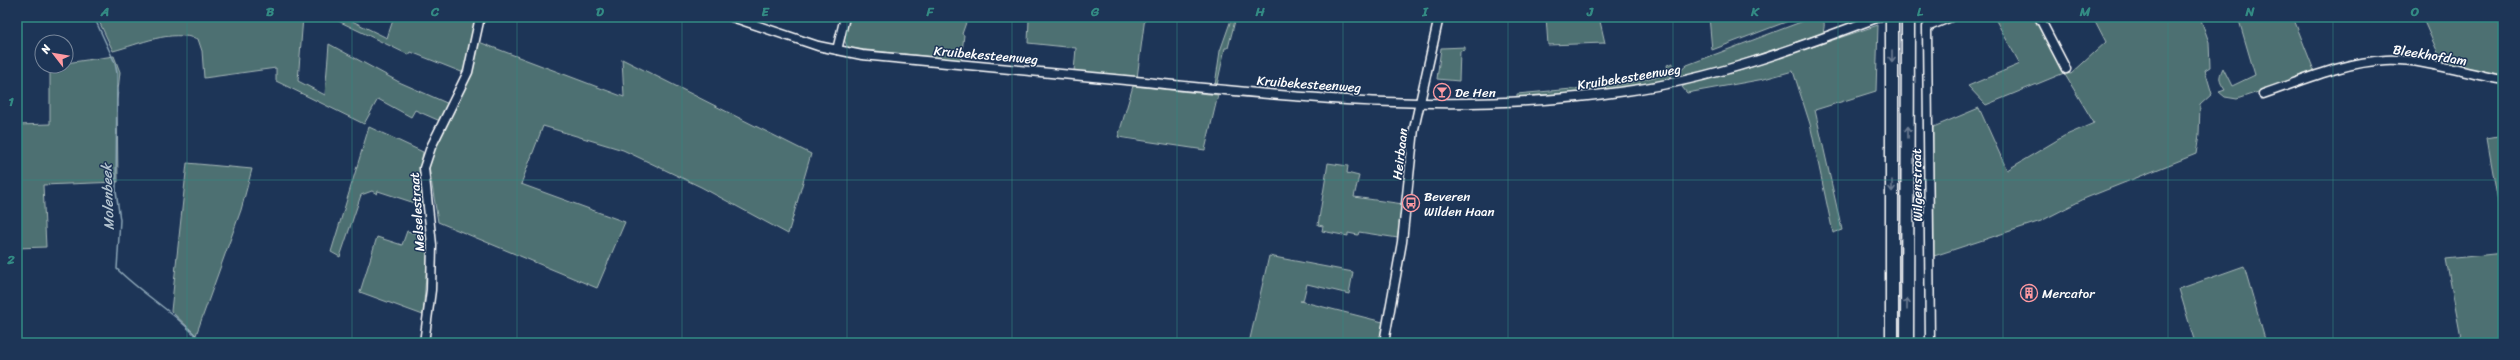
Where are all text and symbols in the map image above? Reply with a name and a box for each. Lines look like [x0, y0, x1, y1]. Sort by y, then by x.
text: A [100, 0, 109, 23]
text: B [266, 0, 275, 23]
text: C [430, 0, 440, 23]
text: D [596, 0, 604, 23]
text: E [761, 0, 770, 23]
text: F [925, 0, 934, 23]
text: G [1090, 0, 1100, 23]
text: H [1254, 0, 1265, 23]
text: I [1421, 0, 1429, 23]
text: J [1586, 0, 1594, 23]
text: K [1750, 0, 1760, 23]
text: L [1917, 0, 1924, 23]
text: M [2079, 0, 2091, 23]
text: N [2244, 0, 2255, 23]
text: O [2410, 0, 2420, 23]
north arrow [34, 34, 74, 74]
street label: Bleekhofdam [2391, 38, 2469, 72]
street label: Kruibekesteenweg [933, 39, 1039, 71]
text: N [35, 41, 56, 58]
one-way arrow [1888, 49, 1896, 62]
street label: Kruibekesteenweg [1576, 57, 1683, 97]
street label: Kruibekesteenweg [1256, 69, 1362, 99]
place label: De Hen [1455, 81, 1496, 104]
bar icon: De Hen [1432, 82, 1452, 102]
text: 1 [8, 90, 14, 113]
one-way arrow [1904, 126, 1912, 139]
street label: Heirbaan [1385, 127, 1415, 181]
street label: Wilgenstraat [1905, 148, 1929, 222]
water label: Molenbeek [94, 162, 122, 230]
street label: Melselestraat [403, 171, 431, 252]
one-way arrow [1888, 179, 1896, 192]
place label: Beveren Wilden Haan [1424, 185, 1495, 223]
bus stop icon: Beveren Wilden Haan [1401, 193, 1421, 213]
text: 2 [6, 248, 15, 271]
place label: Mercator [2042, 282, 2095, 305]
building icon: Mercator [2019, 283, 2039, 303]
one-way arrow [1903, 298, 1911, 311]

